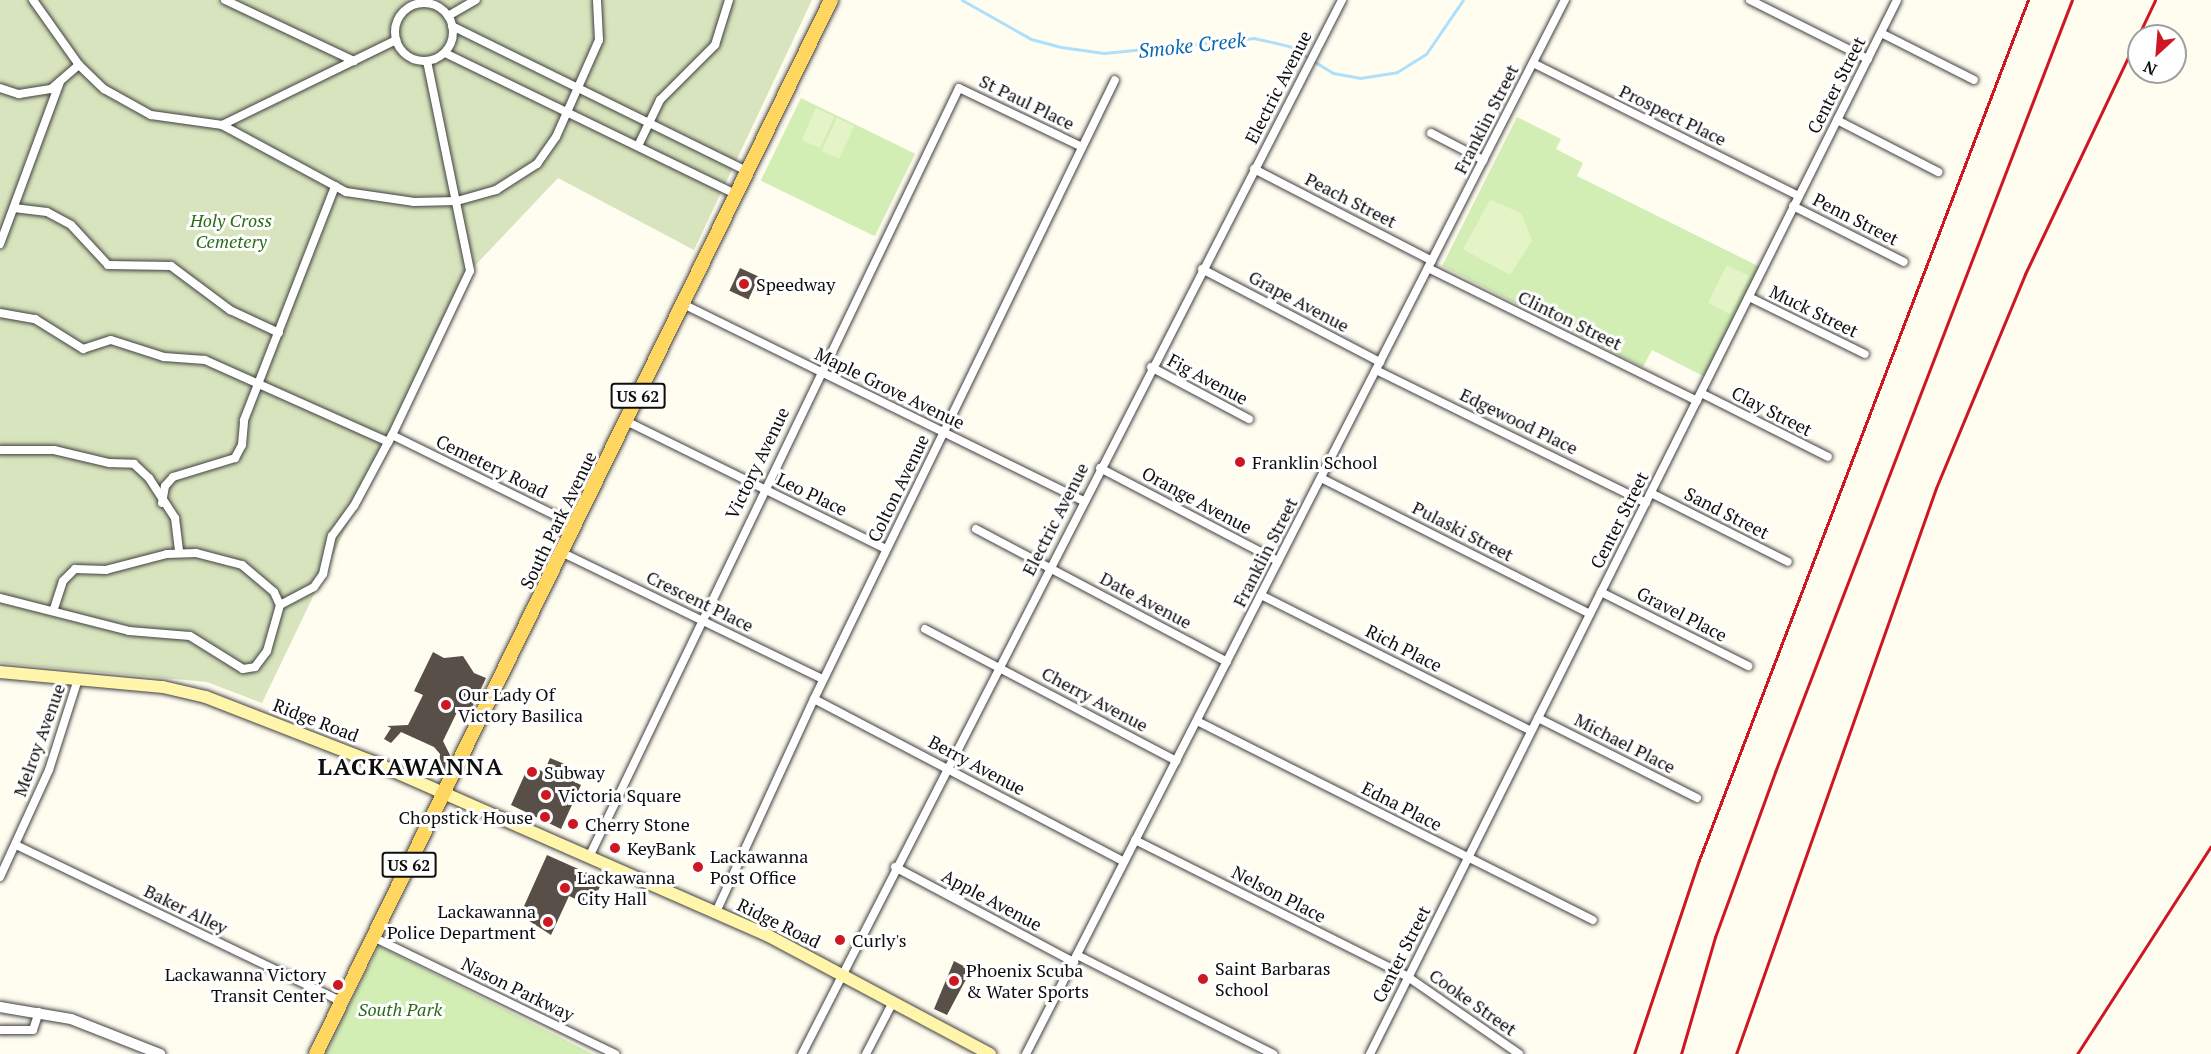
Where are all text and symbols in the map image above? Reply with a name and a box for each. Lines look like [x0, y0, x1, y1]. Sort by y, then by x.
north arrow [2127, 24, 2187, 84]
water label: Smoke Creek [1137, 27, 1247, 63]
street label: Electric Avenue [1240, 27, 1316, 147]
street label: Center Street [1802, 33, 1870, 137]
text: N [2140, 56, 2160, 81]
street label: Franklin Street [1449, 61, 1523, 177]
street label: St Paul Place [976, 70, 1078, 134]
street label: Prospect Place [1616, 80, 1730, 150]
street label: Peach Street [1302, 168, 1400, 232]
street label: Penn Street [1810, 188, 1902, 250]
park label: Holy Cross Cemetery [190, 210, 272, 252]
street label: Grape Avenue [1245, 265, 1353, 337]
place label: Speedway [756, 273, 835, 295]
marker: Speedway [737, 277, 751, 291]
street label: Muck Street [1766, 280, 1862, 342]
street label: Clinton Street [1515, 286, 1625, 354]
street label: Maple Grove Avenue [812, 342, 968, 434]
street label: Fig Avenue [1164, 349, 1252, 409]
street label: Clay Street [1728, 381, 1816, 441]
road number: US 62 [610, 383, 666, 409]
street label: Edgewood Place [1457, 383, 1581, 459]
street label: Victory Avenue [720, 403, 794, 523]
street label: Cemetery Road [433, 430, 551, 502]
street label: Colton Avenue [863, 431, 933, 545]
street label: South Park Avenue [515, 447, 601, 593]
place label: Franklin School [1252, 451, 1378, 473]
marker: Franklin School [1233, 455, 1247, 469]
street label: Electric Avenue [1017, 459, 1093, 579]
street label: Orange Avenue [1138, 462, 1256, 538]
street label: Leo Place [773, 468, 851, 520]
street label: Center Street [1585, 468, 1653, 572]
street label: Sand Street [1681, 483, 1773, 543]
street label: Franklin Street [1228, 494, 1302, 610]
street label: Pulaski Street [1409, 496, 1517, 566]
street label: Crescent Place [643, 566, 757, 636]
street label: Date Avenue [1096, 567, 1196, 633]
street label: Gravel Place [1633, 582, 1731, 646]
street label: Rich Place [1362, 620, 1446, 676]
street label: Cherry Avenue [1038, 662, 1152, 736]
street label: Melroy Avenue [8, 680, 70, 800]
place label: Our Lady Of Victory Basilica [458, 684, 583, 726]
street label: Ridge Road [270, 694, 362, 746]
marker: Our Lady Of Victory Basilica [439, 698, 453, 712]
street label: Michael Place [1571, 708, 1679, 778]
street label: Berry Avenue [925, 730, 1029, 800]
district label: LACKAWANNA [318, 753, 504, 781]
place label: Subway [544, 761, 605, 783]
marker: Subway [525, 765, 539, 779]
street label: Edna Place [1358, 777, 1446, 835]
place label: Victoria Square [558, 784, 681, 806]
marker: Victoria Square [539, 788, 553, 802]
place label: Chopstick House [399, 806, 533, 828]
marker: Chopstick House [538, 810, 552, 824]
place label: Cherry Stone [585, 813, 690, 835]
marker: Cherry Stone [566, 817, 580, 831]
place label: KeyBank [627, 837, 696, 859]
marker: KeyBank [608, 841, 622, 855]
place label: Lackawanna Post Office [710, 846, 808, 888]
road number: US 62 [380, 852, 438, 878]
marker: Lackawanna Post Office [691, 860, 705, 874]
street label: Nelson Place [1228, 861, 1330, 927]
street label: Apple Avenue [938, 865, 1046, 935]
place label: Lackawanna City Hall [577, 867, 675, 910]
street label: Baker Alley [141, 879, 231, 939]
marker: Lackawanna City Hall [558, 881, 572, 895]
street label: Ridge Road [734, 894, 824, 952]
place label: Lackawanna Police Department [387, 901, 536, 944]
street label: Center Street [1367, 902, 1435, 1006]
marker: Lackawanna Police Department [541, 915, 555, 929]
place label: Curly's [852, 929, 907, 951]
marker: Curly's [833, 933, 847, 947]
street label: Nason Parkway [458, 952, 578, 1026]
place label: Saint Barbaras School [1215, 958, 1331, 1000]
place label: Phoenix Scuba & Water Sports [966, 960, 1089, 1002]
place label: Lackawanna Victory Transit Center [164, 964, 326, 1006]
street label: Cooke Street [1425, 964, 1521, 1040]
marker: Saint Barbaras School [1196, 972, 1210, 986]
marker: Phoenix Scuba & Water Sports [947, 974, 961, 988]
marker: Lackawanna Victory Transit Center [331, 978, 345, 992]
park label: South Park [358, 998, 442, 1020]

